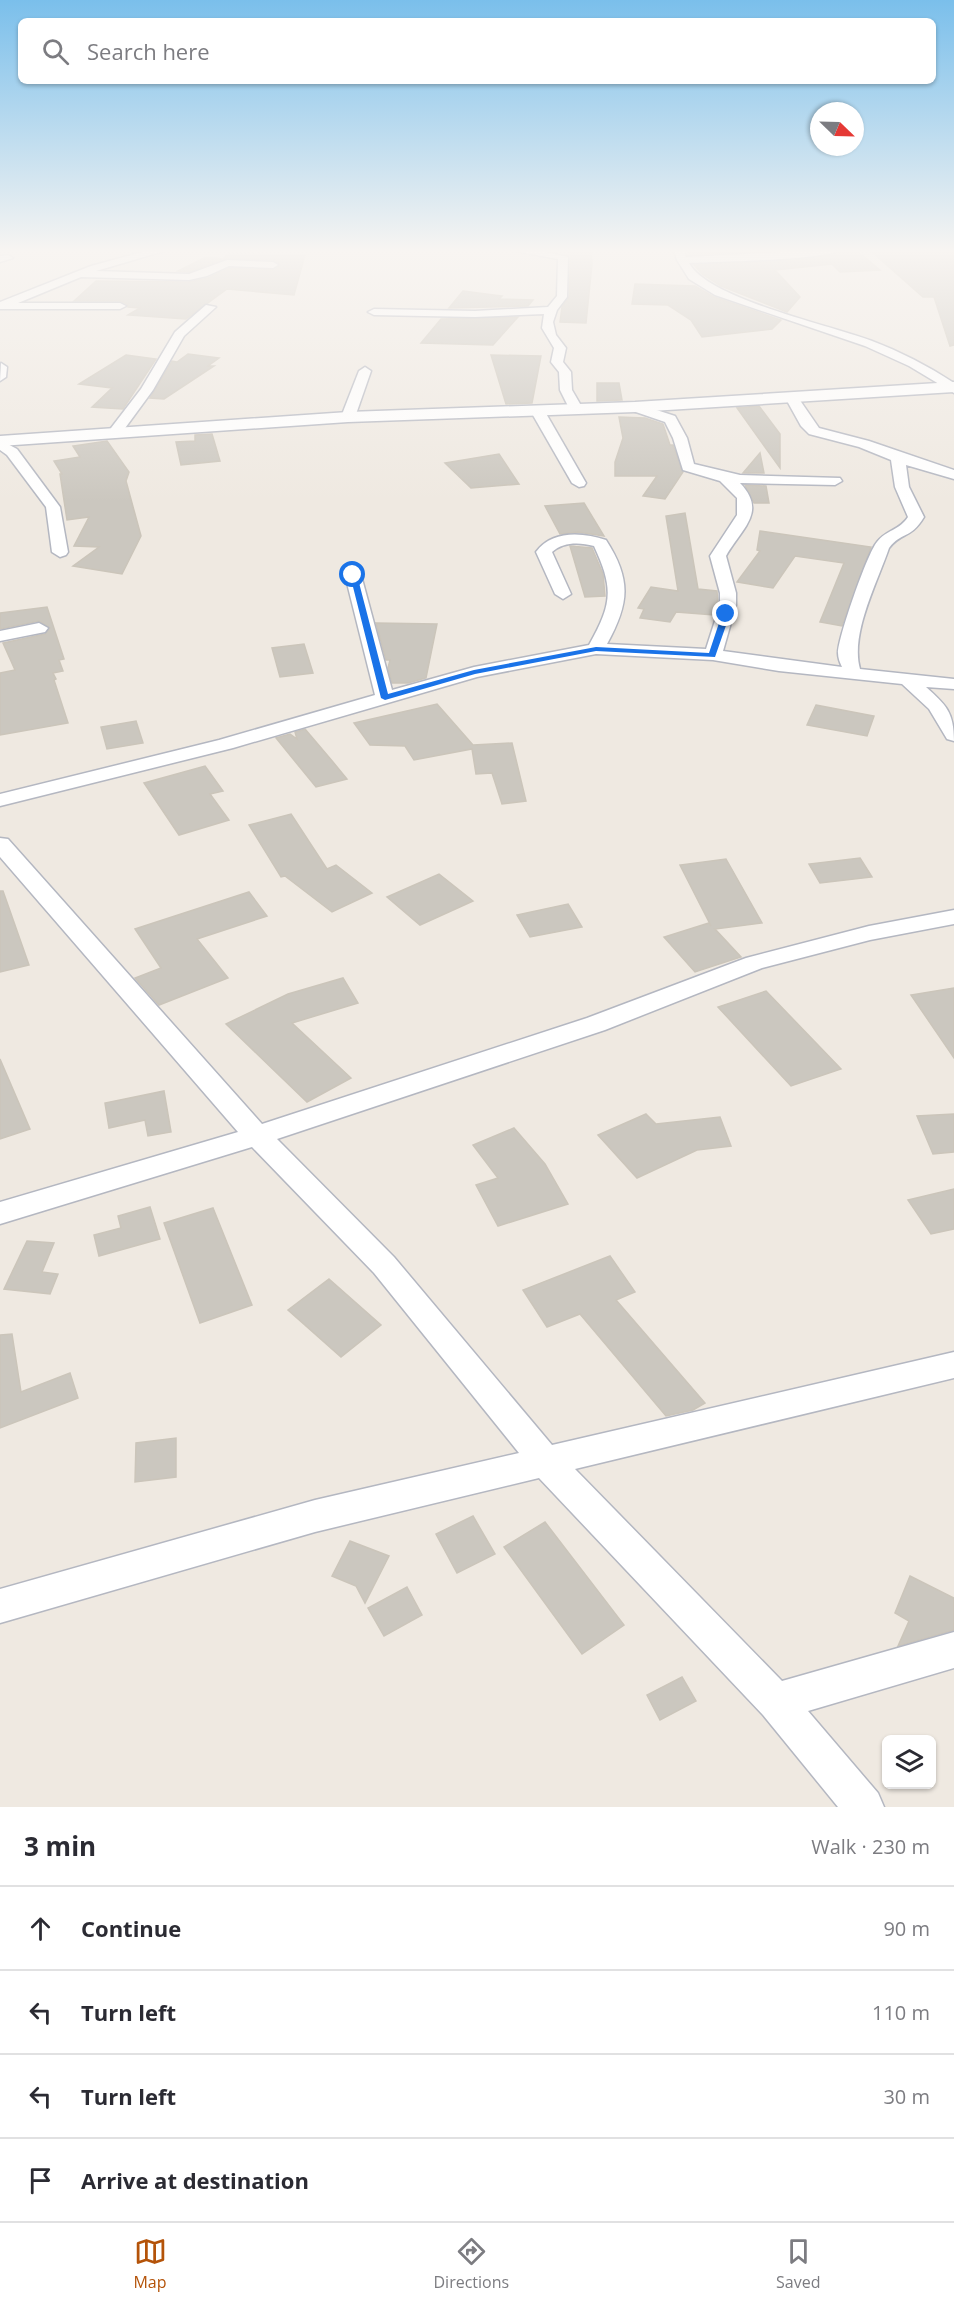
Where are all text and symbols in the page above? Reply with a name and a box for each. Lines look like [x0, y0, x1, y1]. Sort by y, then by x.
search box [18, 18, 936, 84]
icon: search [39, 35, 72, 68]
text: Search here [87, 36, 210, 66]
north arrow [810, 102, 864, 156]
route start [339, 561, 365, 587]
route end [712, 600, 738, 626]
map controls [882, 1735, 936, 1789]
button: layers [882, 1735, 936, 1789]
text: 3 min [24, 1828, 96, 1864]
text: Walk · 230 m [811, 1833, 930, 1860]
icon: ahead [24, 1912, 57, 1945]
text: Continue [81, 1913, 181, 1943]
text: 90 m [883, 1915, 930, 1942]
icon: left [24, 1996, 57, 2029]
text: Turn left [81, 1997, 176, 2027]
text: 110 m [872, 1999, 930, 2026]
icon: left [24, 2080, 57, 2113]
text: Turn left [81, 2081, 176, 2111]
text: 30 m [883, 2083, 930, 2110]
icon: arrive [24, 2164, 57, 2197]
text: Arrive at destination [81, 2165, 309, 2195]
tab: Map [133, 2235, 167, 2293]
tab: Directions [433, 2235, 509, 2293]
tab: Saved [776, 2235, 821, 2293]

